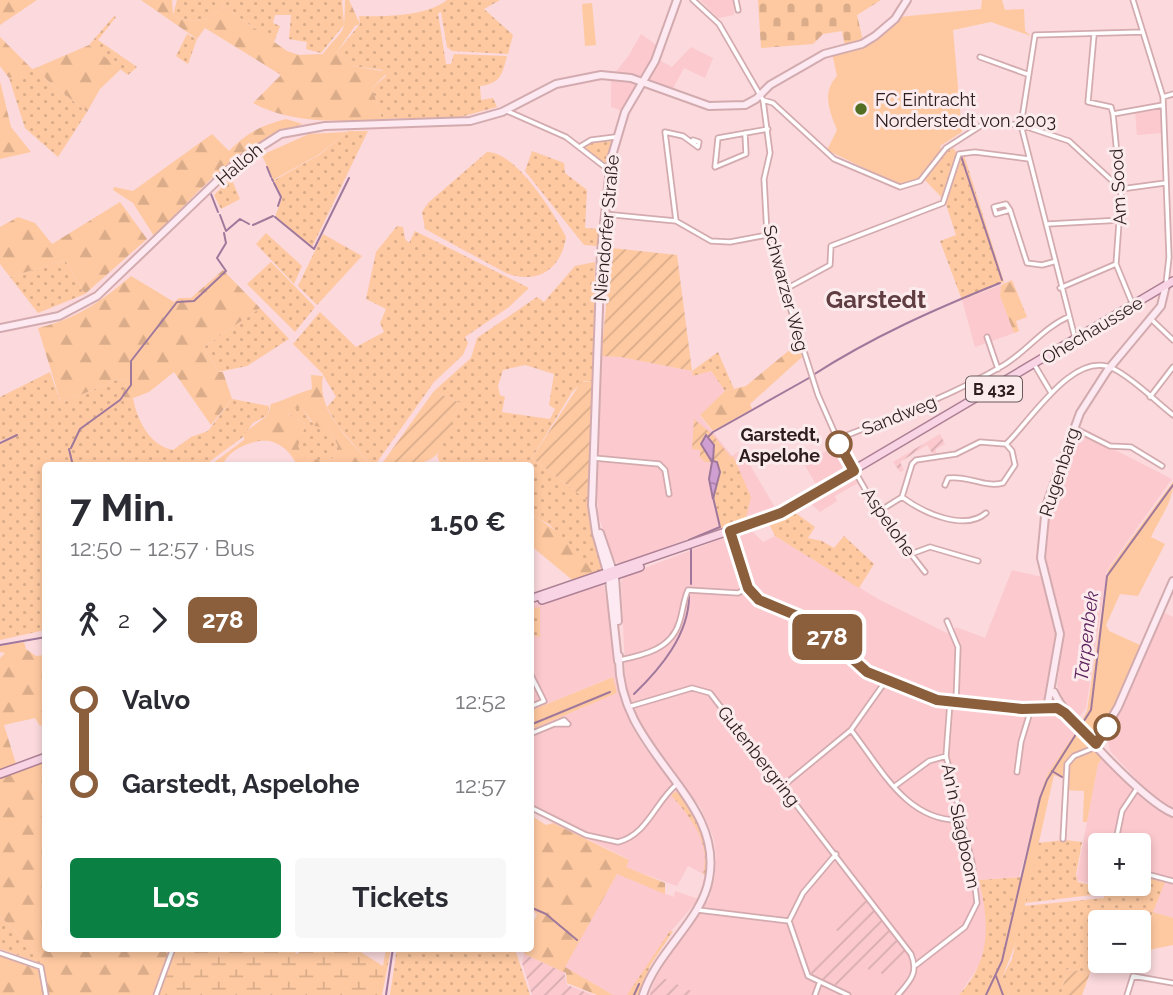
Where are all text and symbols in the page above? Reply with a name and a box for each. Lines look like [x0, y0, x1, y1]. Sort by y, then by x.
place label: FC Eintracht Norderstedt von 2003 [875, 89, 1056, 131]
marker: FC Eintracht Norderstedt von 2003 [853, 101, 869, 117]
street label: Halloh [212, 139, 266, 189]
street label: Am Sood [1106, 148, 1130, 226]
street label: Niendorfer Straße [589, 153, 623, 302]
street label: Schwarzer Weg [759, 222, 813, 354]
district label: Garstedt [826, 285, 926, 314]
street label: Ohechaussee [1038, 291, 1147, 368]
road number: B 432 [966, 376, 1022, 402]
street label: Sandweg [859, 391, 939, 439]
place label: Garstedt, Aspelohe [739, 424, 820, 466]
street label: Rugenbarg [1035, 425, 1083, 519]
marker: Garstedt, Aspelohe [826, 431, 852, 457]
street label: Aspelohe [858, 484, 921, 561]
text: 7 Min. [70, 485, 175, 530]
text: 1.50 € [430, 507, 506, 537]
text: 12:50 – 12:57 · Bus [70, 534, 255, 561]
water label: Tarpenbek [1070, 590, 1102, 682]
icon: walk [70, 601, 108, 639]
icon: forward [140, 601, 178, 639]
text: 278 [202, 605, 243, 634]
text: 2 [118, 606, 130, 633]
line badge: 278 [787, 614, 867, 660]
text: 278 [806, 622, 848, 651]
text: Valvo [122, 685, 190, 715]
text: 12:52 [455, 687, 506, 714]
street label: Gutenbergring [713, 702, 805, 810]
unlabelled marker [1094, 714, 1120, 740]
street label: An'n Slagboom [938, 762, 984, 890]
text: Garstedt, Aspelohe [122, 769, 360, 799]
text: 12:57 [455, 771, 506, 798]
map controls [1088, 833, 1151, 973]
button: + [1088, 833, 1151, 896]
button: Los [70, 858, 281, 938]
button: Tickets [295, 858, 506, 938]
button: − [1088, 910, 1151, 973]

